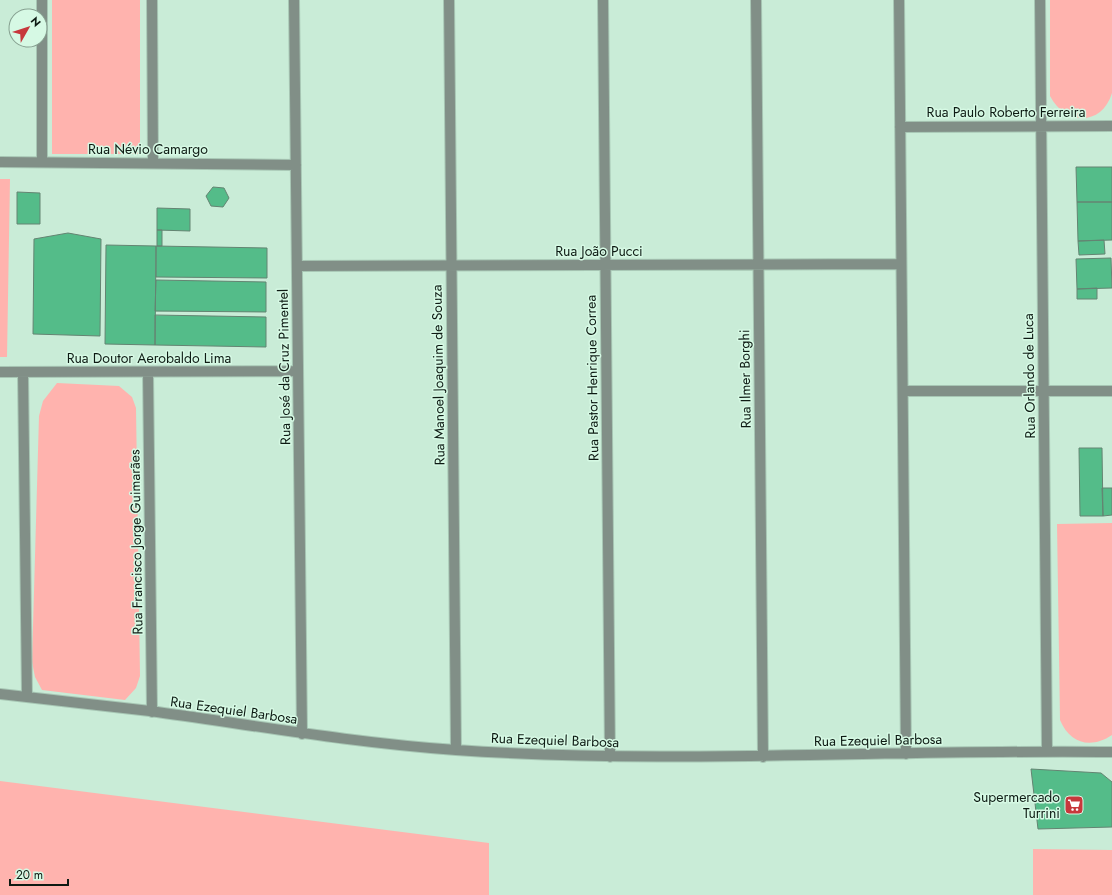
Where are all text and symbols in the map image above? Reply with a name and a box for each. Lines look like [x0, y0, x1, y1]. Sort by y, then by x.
north arrow [8, 8, 48, 48]
text: N [27, 13, 45, 30]
street label: Rua Paulo Roberto Ferreira [927, 102, 1085, 122]
street label: Rua Névio Camargo [88, 139, 208, 159]
street label: Rua João Pucci [555, 241, 643, 261]
street label: Rua Manoel Joaquim de Souza [426, 284, 450, 466]
street label: Rua José da Cruz Pimentel [273, 289, 295, 445]
street label: Rua Pastor Henrique Correa [581, 295, 603, 461]
street label: Rua Orlando de Luca [1018, 313, 1040, 439]
street label: Rua Ilmer Borghi [734, 329, 756, 429]
street label: Rua Doutor Aerobaldo Lima [67, 348, 231, 368]
street label: Rua Francisco Jorge Guimarães [124, 449, 148, 635]
street label: Rua Ezequiel Barbosa [169, 691, 299, 729]
street label: Rua Ezequiel Barbosa [491, 728, 619, 752]
street label: Rua Ezequiel Barbosa [814, 729, 942, 751]
place label: Supermercado Turrini [973, 787, 1060, 823]
supermarket icon: Supermercado Turrini [1063, 794, 1085, 816]
scale bar [10, 861, 68, 887]
text: 20 m [16, 866, 43, 884]

